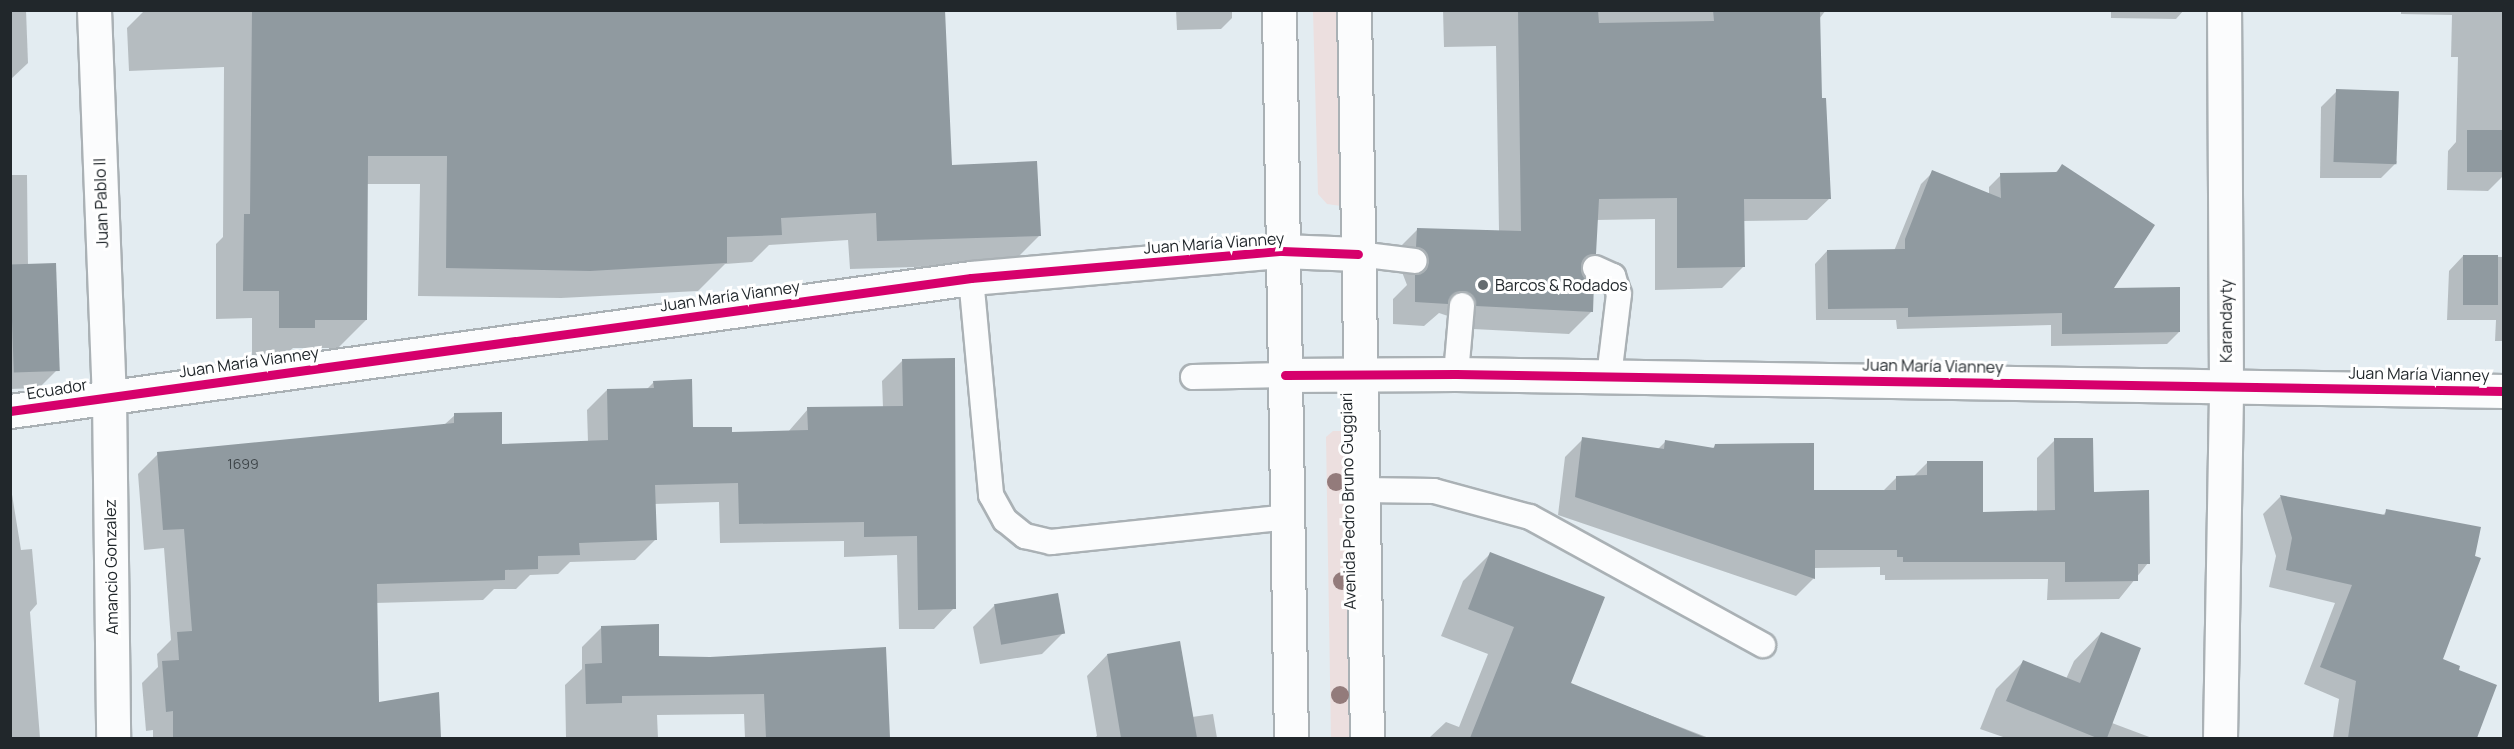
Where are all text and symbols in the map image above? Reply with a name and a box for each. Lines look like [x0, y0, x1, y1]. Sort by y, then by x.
street label: Juan Pablo II [90, 158, 112, 248]
street label: Juan María Vianney [1143, 229, 1285, 257]
place label: Barcos & Rodados [1495, 275, 1628, 295]
street label: Juan María Vianney [659, 277, 801, 315]
marker: Barcos & Rodados [1476, 278, 1490, 292]
street label: Karandayty [2216, 279, 2236, 363]
street label: Juan María Vianney [178, 343, 320, 381]
street label: Juan María Vianney [1862, 355, 2004, 377]
street label: Juan María Vianney [2348, 363, 2490, 385]
street label: Ecuador [25, 375, 89, 403]
street label: Avenida Pedro Bruno Guggiari [1337, 392, 1359, 610]
house number: 1699 [227, 456, 259, 472]
street label: Amancio Gonzalez [100, 499, 122, 635]

